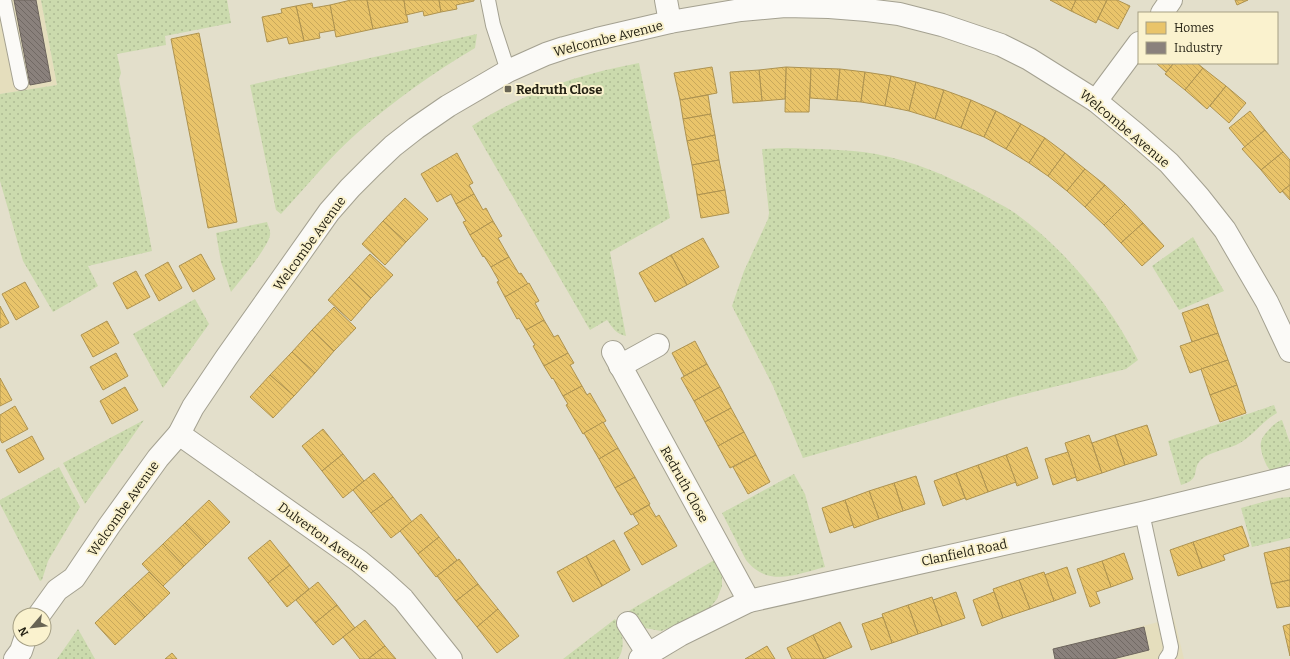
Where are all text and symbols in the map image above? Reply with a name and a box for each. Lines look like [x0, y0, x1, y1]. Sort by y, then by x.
legend [1138, 12, 1278, 64]
street label: Welcombe Avenue [552, 18, 664, 59]
text: Homes [1174, 21, 1214, 35]
text: Industry [1174, 41, 1223, 55]
place label: Redruth Close [516, 82, 602, 97]
marker: Redruth Close [503, 84, 513, 94]
street label: Welcombe Avenue [1077, 86, 1173, 170]
street label: Welcombe Avenue [270, 193, 349, 293]
street label: Redruth Close [657, 444, 712, 525]
street label: Welcombe Avenue [85, 458, 162, 559]
street label: Dulverton Avenue [275, 499, 372, 575]
street label: Clanfield Road [920, 536, 1009, 569]
north arrow [12, 607, 52, 647]
text: N [16, 624, 31, 638]

